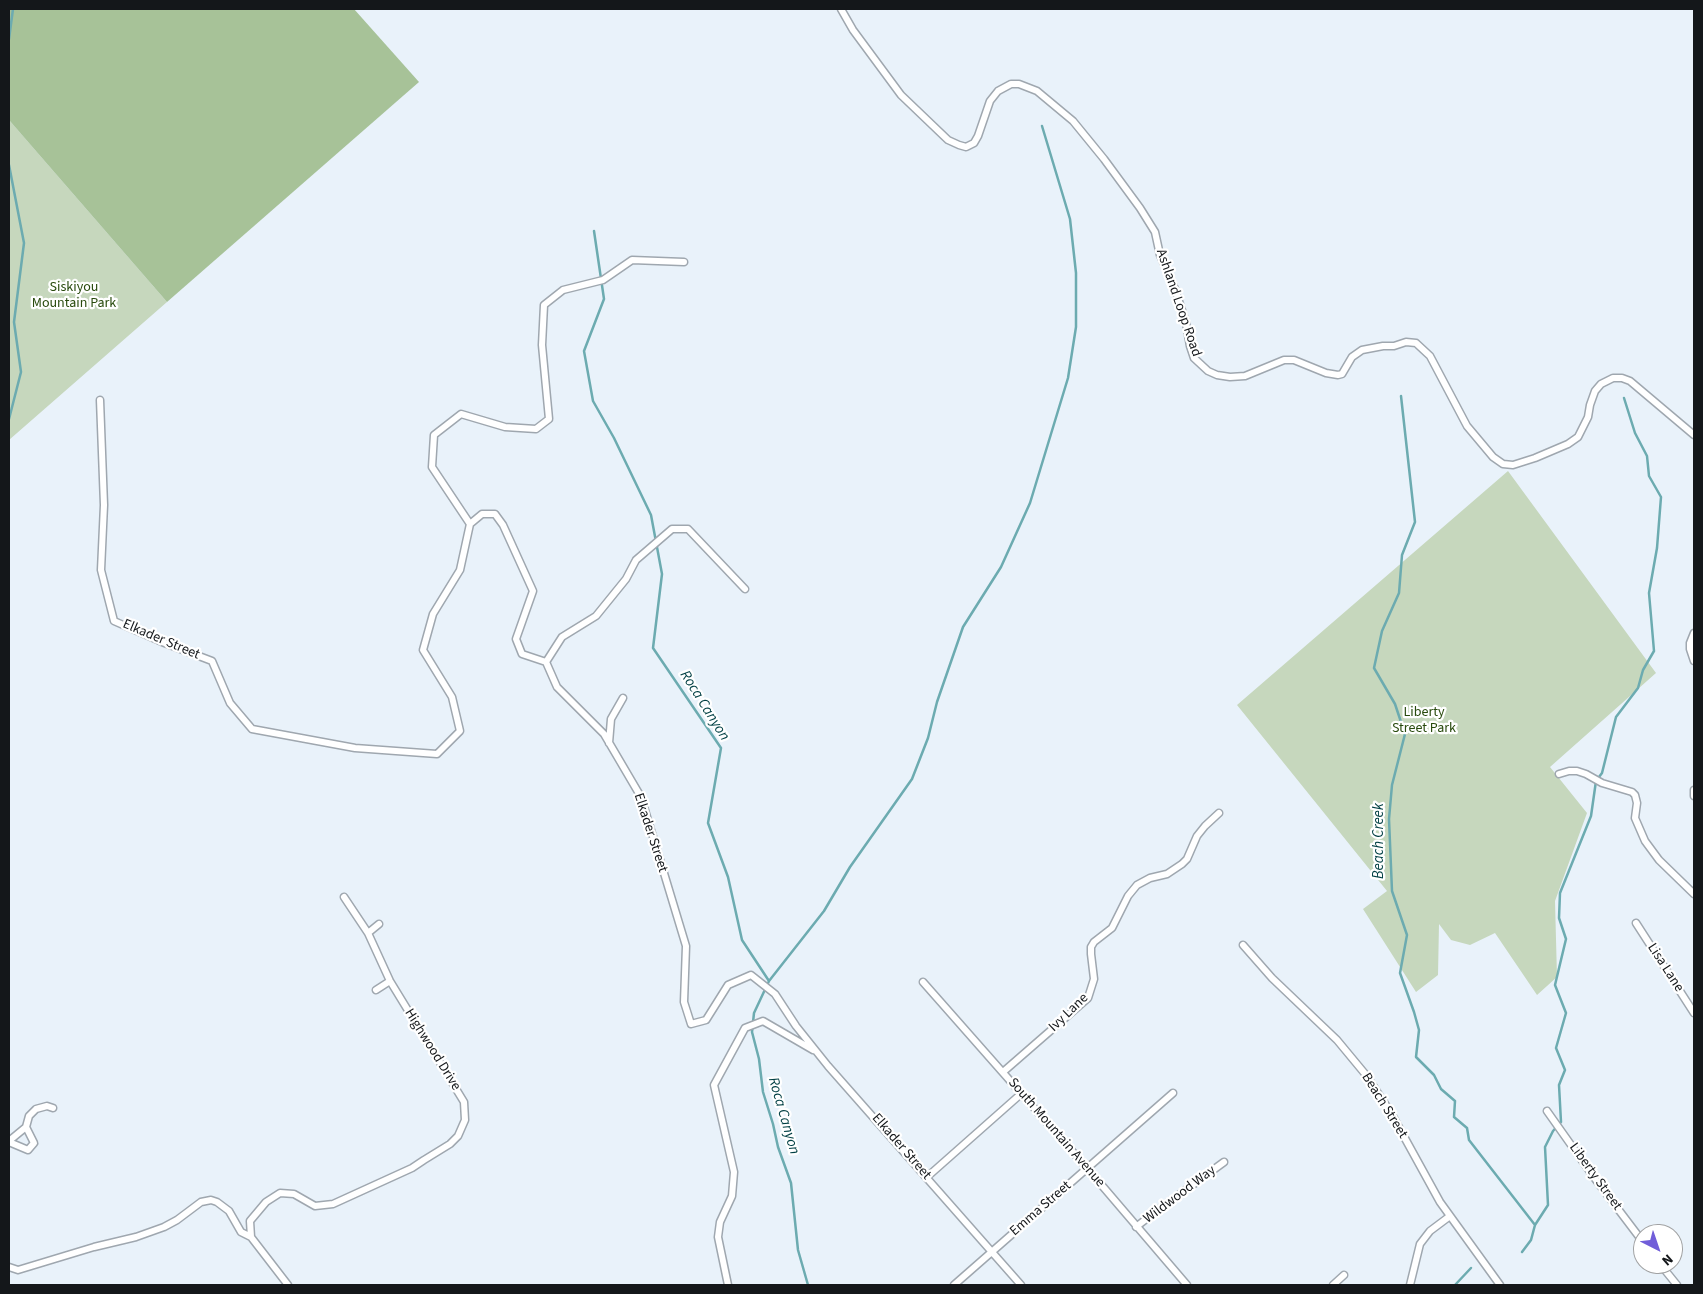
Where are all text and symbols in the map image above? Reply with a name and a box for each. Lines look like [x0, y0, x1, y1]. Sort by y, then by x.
street label: Ashland Loop Road [1152, 247, 1204, 359]
park label: Siskiyou Mountain Park [32, 280, 116, 312]
street label: Elkader Street [120, 616, 202, 664]
water label: Roca Canyon [675, 667, 733, 745]
park label: Liberty Street Park [1392, 705, 1456, 738]
street label: Elkader Street [629, 791, 671, 875]
water label: Beach Creek [1371, 803, 1389, 879]
street label: Lisa Lane [1643, 941, 1687, 995]
street label: Ivy Lane [1046, 990, 1092, 1036]
street label: Highwood Drive [400, 1006, 464, 1094]
street label: Beach Street [1357, 1070, 1411, 1142]
water label: Roca Canyon [763, 1075, 803, 1157]
street label: South Mountain Avenue [1004, 1075, 1108, 1191]
street label: Elkader Street [868, 1110, 934, 1184]
street label: Liberty Street [1565, 1140, 1625, 1214]
street label: Wildwood Way [1141, 1162, 1219, 1228]
street label: Emma Street [1007, 1178, 1075, 1240]
north arrow [1633, 1224, 1683, 1274]
text: N [1657, 1249, 1677, 1270]

